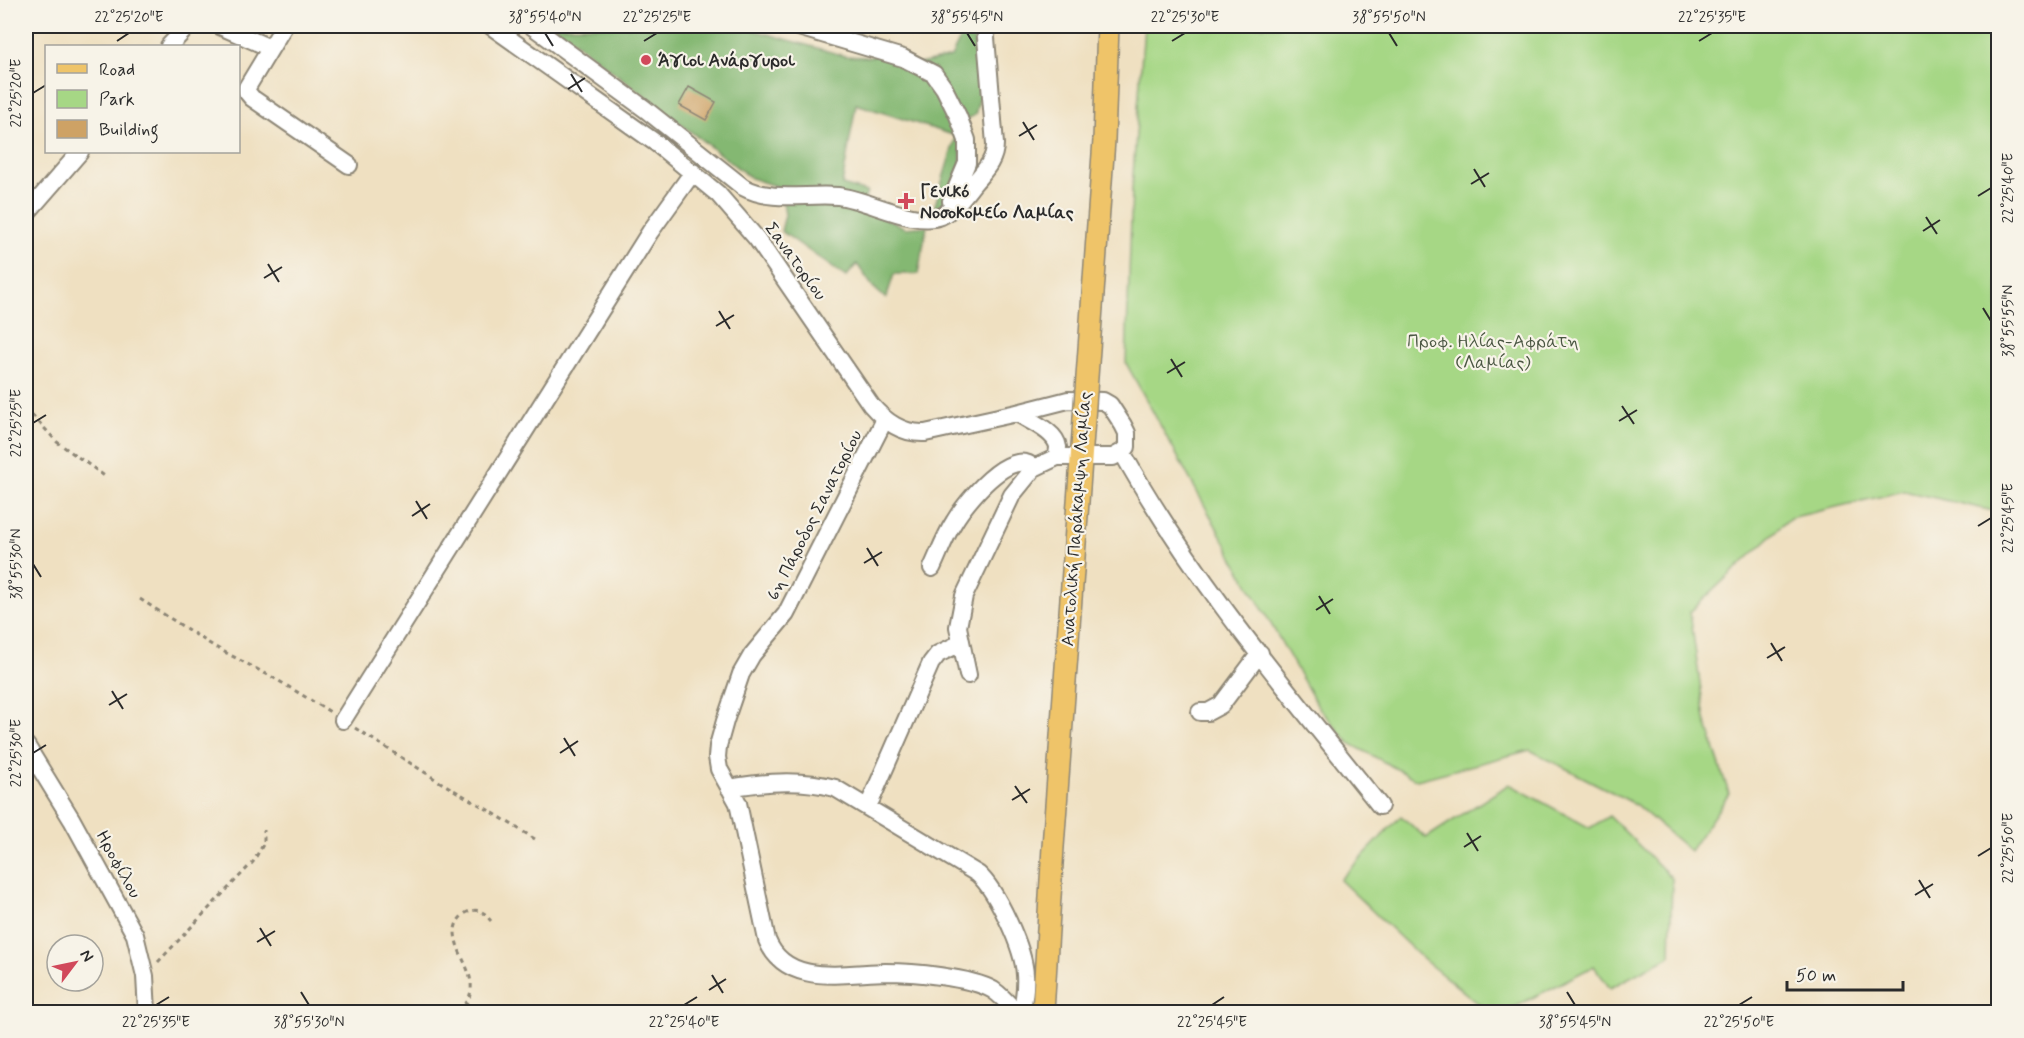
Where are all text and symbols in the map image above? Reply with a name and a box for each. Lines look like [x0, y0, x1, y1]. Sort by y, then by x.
text: 22°25'20"E [94, 8, 164, 28]
text: 38°55'40"N [508, 8, 582, 28]
text: 22°25'25"E [623, 8, 691, 28]
text: 38°55'45"N [931, 8, 1003, 28]
text: 22°25'30"E [1151, 8, 1219, 28]
text: 38°55'50"N [1352, 8, 1426, 28]
text: 22°25'35"E [1678, 8, 1746, 28]
legend [45, 45, 240, 153]
place label: Άγιοι Ανάργυροι [658, 49, 795, 73]
marker: Άγιοι Ανάργυροι [639, 53, 653, 67]
text: 22°25'20"E [7, 58, 27, 128]
text: Road [99, 58, 135, 82]
text: Park [99, 88, 135, 112]
text: Building [99, 118, 159, 144]
text: 22°25'40"E [1999, 153, 2019, 223]
place label: Γενικό Νοσοκομείο Λαμίας [920, 180, 1074, 225]
marker: Γενικό Νοσοκομείο Λαμίας [897, 192, 915, 210]
street label: Σανατορίου [759, 218, 832, 305]
text: 38°55'55"N [1999, 285, 2019, 357]
park label: Προφ. Ηλίας-Αφράτη (Λαμίας) [1407, 330, 1579, 375]
text: 22°25'25"E [7, 389, 27, 457]
street label: Ανατολική Παράκαμψη Λαμίας [1056, 391, 1098, 647]
street label: 6η Πάροδος Σανατορίου [761, 426, 868, 605]
text: 22°25'45"E [1999, 483, 2019, 553]
text: 38°55'30"N [7, 528, 27, 600]
text: 22°25'30"E [7, 719, 27, 787]
text: 22°25'50"E [1999, 812, 2019, 883]
street label: Ηροφίλου [90, 826, 147, 903]
north arrow [45, 933, 105, 993]
text: N [75, 946, 98, 966]
scale bar [1787, 954, 1902, 992]
text: 50 m [1796, 964, 1836, 988]
text: 22°25'35"E [122, 1013, 190, 1033]
text: 38°55'30"N [273, 1013, 345, 1033]
text: 22°25'40"E [649, 1013, 719, 1033]
text: 22°25'45"E [1177, 1013, 1247, 1033]
text: 38°55'45"N [1539, 1013, 1611, 1033]
text: 22°25'50"E [1704, 1013, 1775, 1033]

